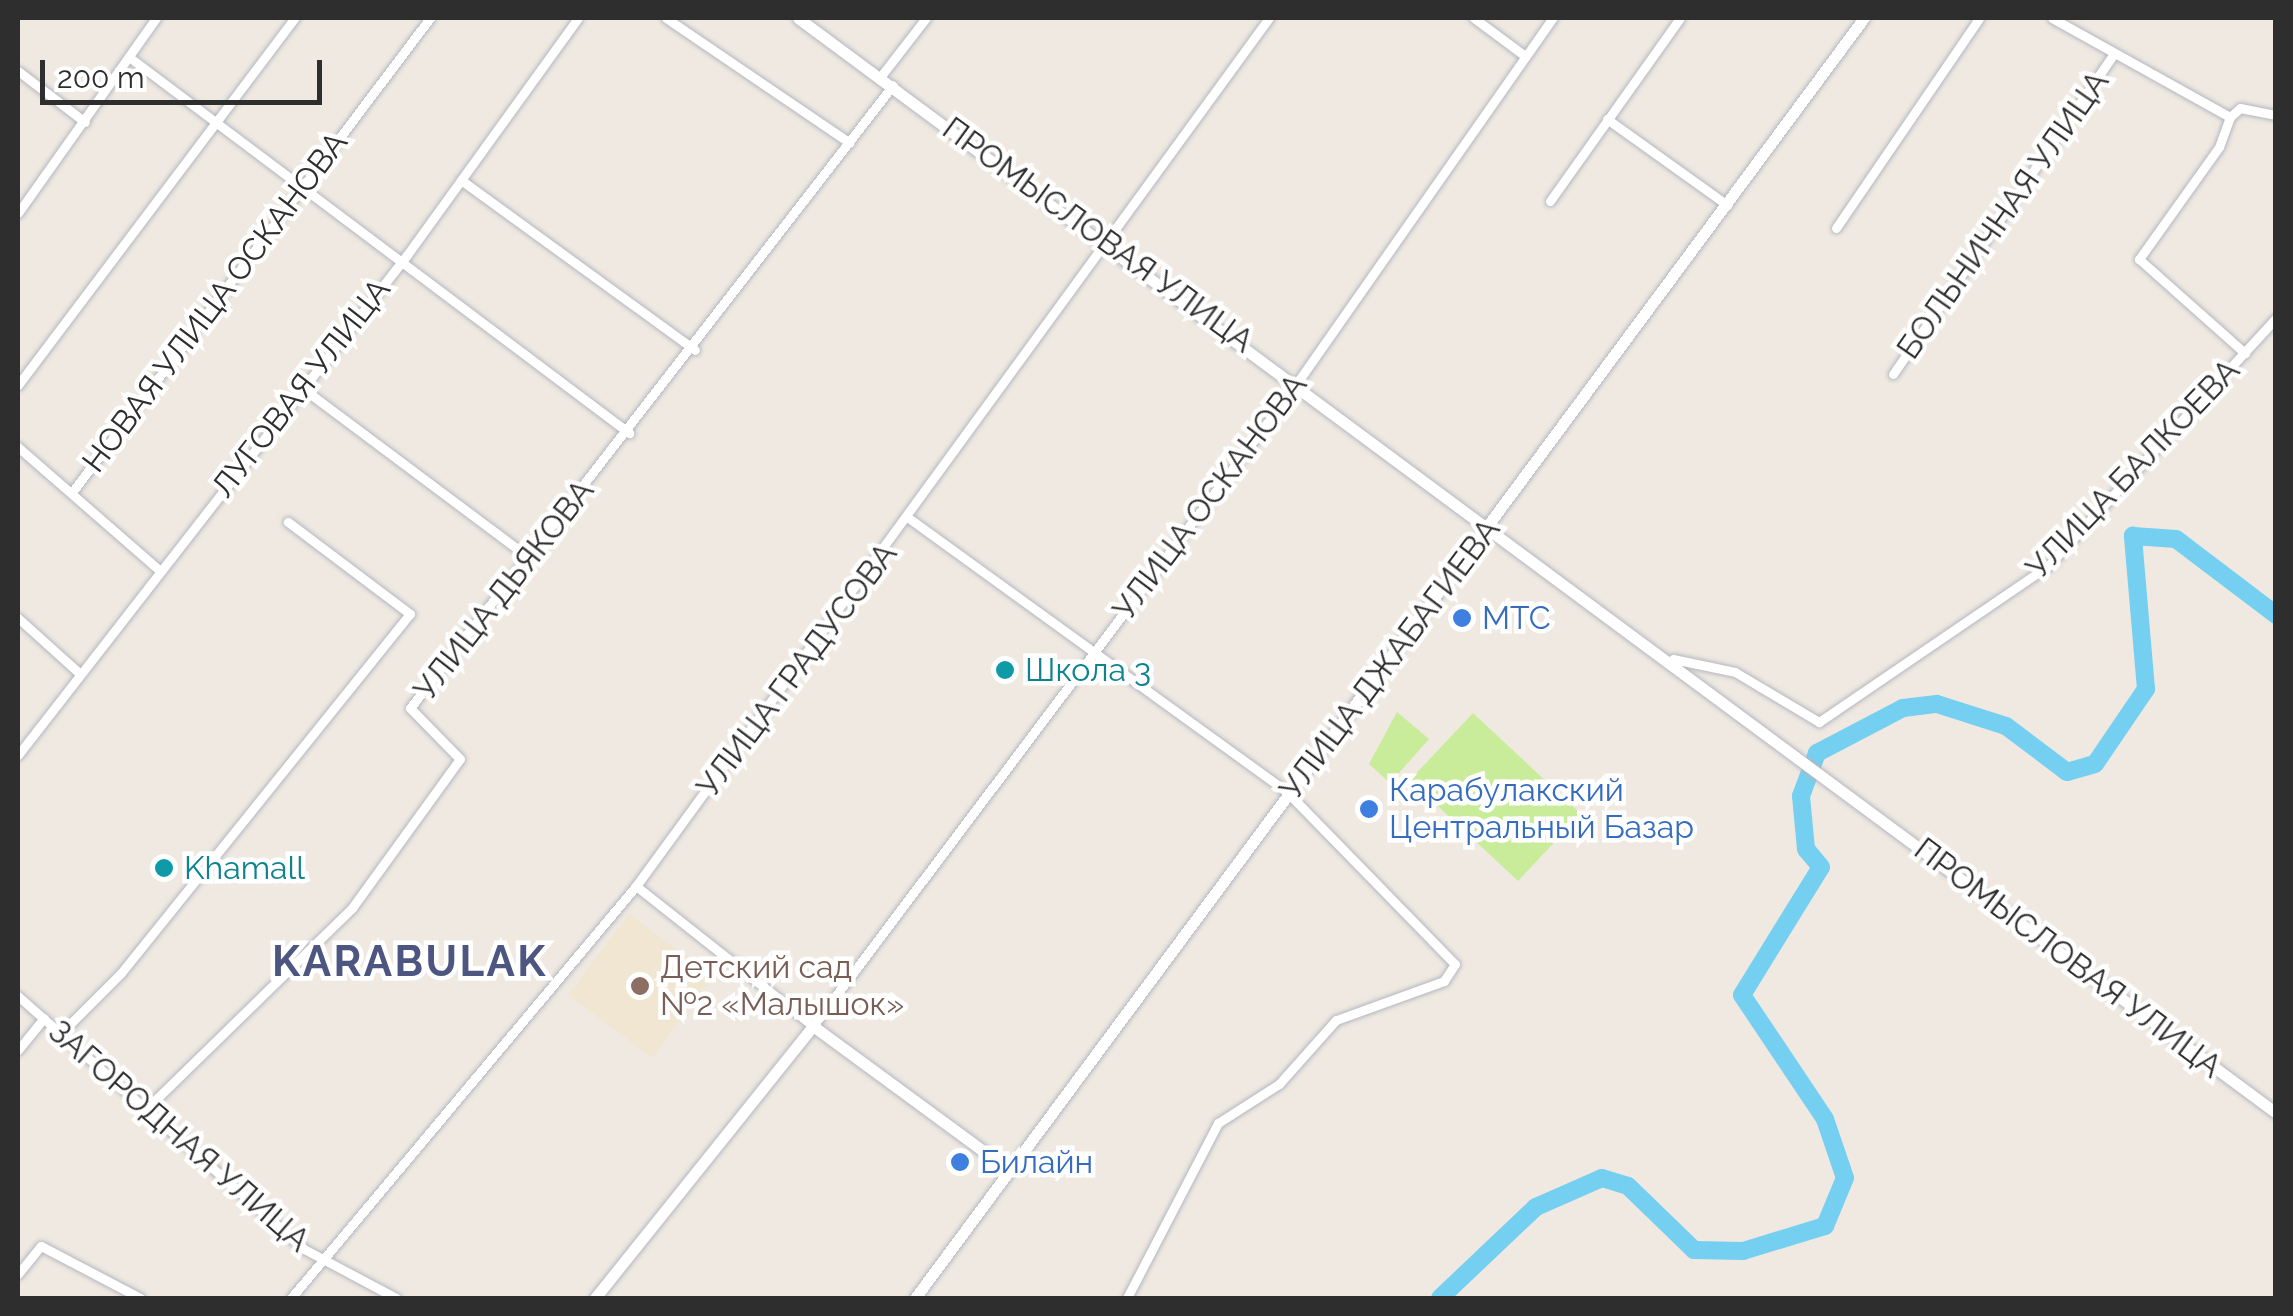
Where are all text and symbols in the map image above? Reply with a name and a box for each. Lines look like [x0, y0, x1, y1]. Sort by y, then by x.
scale bar [45, 40, 328, 102]
text: 200 m [57, 60, 145, 95]
street label: БОЛЬНИЧНАЯ УЛИЦА [1889, 64, 2117, 366]
street label: ПРОМЫСЛОВАЯ УЛИЦА [935, 109, 1261, 361]
street label: НОВАЯ УЛИЦА ОСКАНОВА [74, 124, 356, 480]
street label: ЛУГОВАЯ УЛИЦА [204, 271, 398, 505]
street label: УЛИЦА БАЛКОЕВА [2018, 351, 2248, 587]
street label: УЛИЦА ОСКАНОВА [1105, 366, 1315, 628]
street label: УЛИЦА ДЬЯКОВА [406, 472, 602, 708]
street label: УЛИЦА ДЖАБАГИЕВА [1272, 511, 1508, 807]
street label: УЛИЦА ГРАДУСОВА [689, 535, 905, 805]
place label: МТС [1482, 599, 1551, 637]
marker: МТС [1451, 607, 1473, 629]
place label: Школа 3 [1025, 651, 1151, 689]
marker: Школа 3 [994, 659, 1016, 681]
place label: Карабулакский Центральный Базар [1389, 772, 1694, 847]
marker: Карабулакский Центральный Базар [1358, 798, 1380, 820]
street label: ПРОМЫСЛОВАЯ УЛИЦА [1907, 830, 2229, 1086]
place label: Khamall [184, 849, 305, 887]
marker: Khamall [153, 857, 175, 879]
district label: KARABULAK [272, 937, 548, 987]
place label: Детский сад №2 «Малышок» [660, 949, 904, 1024]
marker: Детский сад №2 «Малышок» [629, 975, 651, 997]
street label: ЗАГОРОДНАЯ УЛИЦА [41, 1012, 317, 1260]
place label: Билайн [980, 1143, 1093, 1181]
marker: Билайн [949, 1151, 971, 1173]

